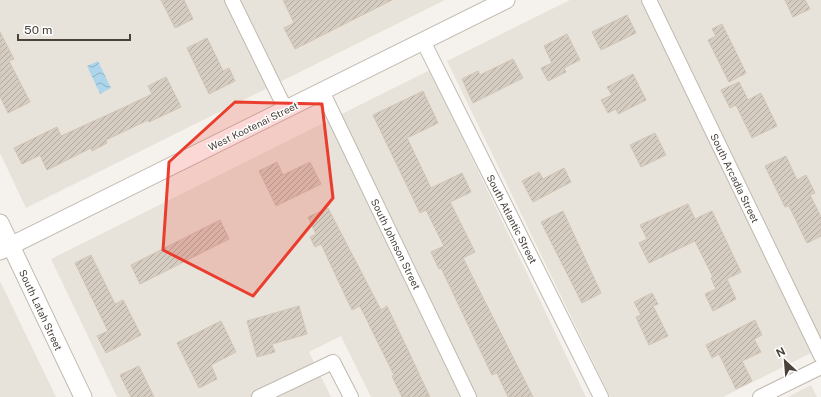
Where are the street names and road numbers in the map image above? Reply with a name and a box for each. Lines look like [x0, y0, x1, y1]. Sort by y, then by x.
street label: West Kootenai Street [206, 99, 300, 153]
street label: South Arcadia Street [708, 131, 762, 225]
street label: South Atlantic Street [484, 173, 540, 266]
street label: South Johnson Street [369, 197, 423, 291]
street label: South Latah Street [17, 268, 65, 352]

